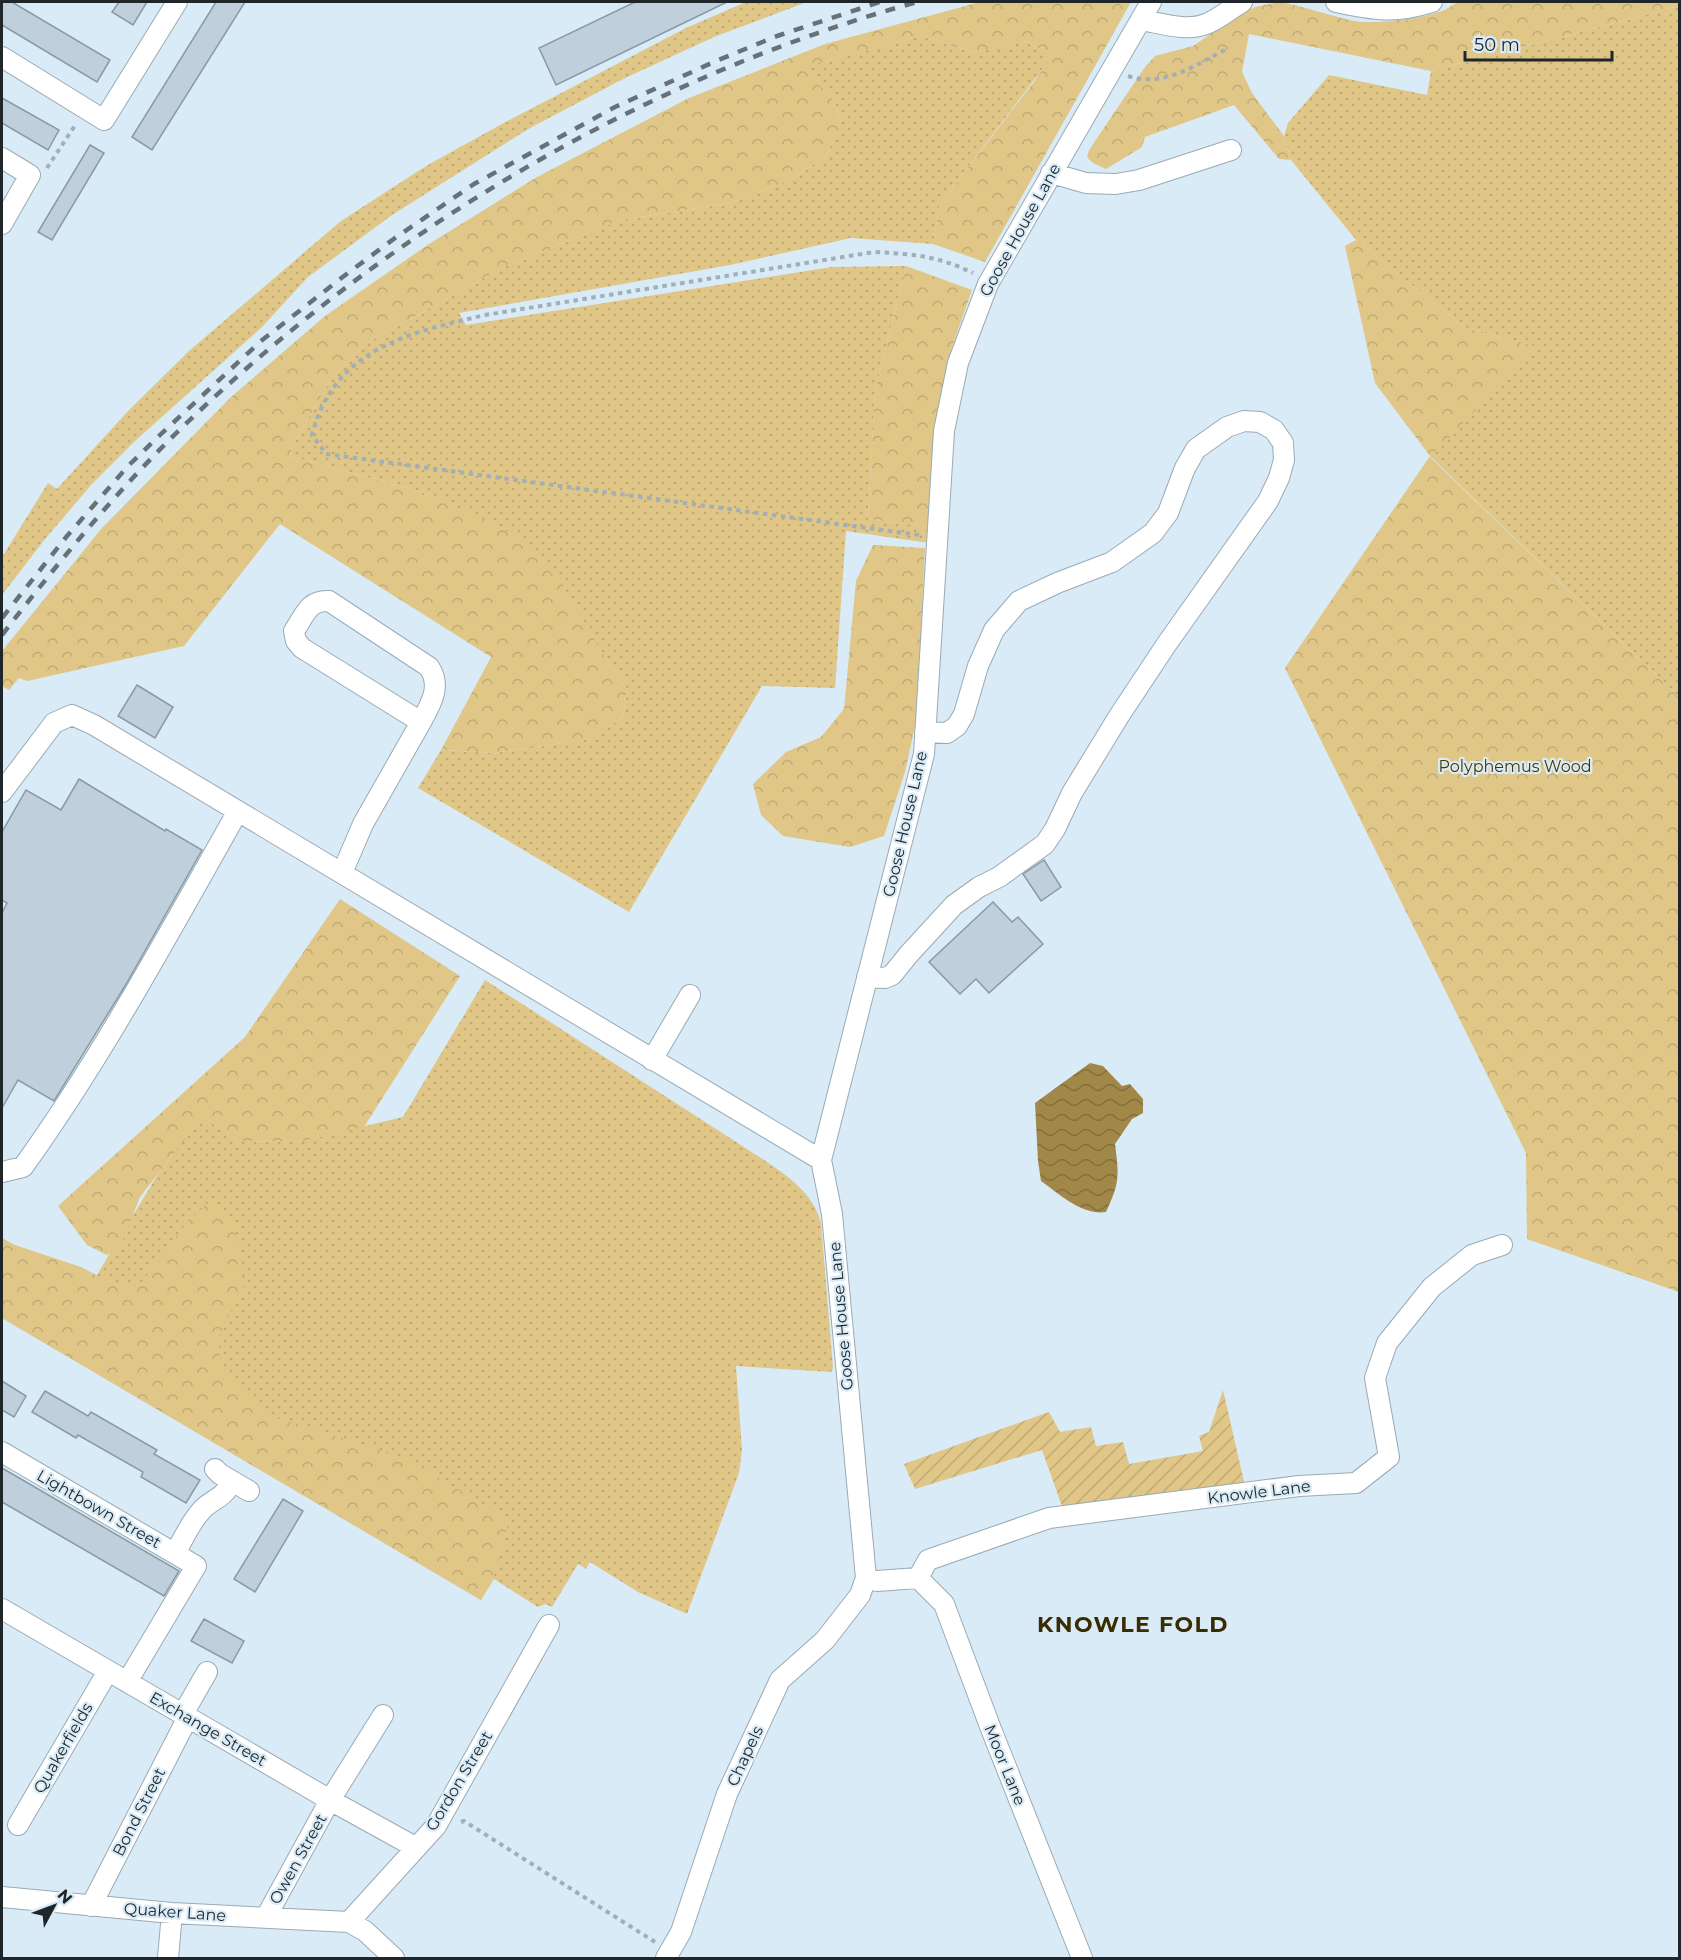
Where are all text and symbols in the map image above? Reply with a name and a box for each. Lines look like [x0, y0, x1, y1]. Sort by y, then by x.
scale bar [1465, 24, 1612, 62]
text: 50 m [1474, 34, 1520, 56]
street label: Goose House Lane [976, 160, 1064, 300]
street label: Goose House Lane [879, 749, 931, 899]
park label: Polyphemus Wood [1438, 757, 1592, 776]
street label: Goose House Lane [825, 1241, 857, 1391]
street label: Lightbown Street [34, 1466, 165, 1552]
street label: Knowle Lane [1207, 1476, 1311, 1508]
district label: KNOWLE FOLD [1037, 1611, 1229, 1638]
street label: Exchange Street [146, 1688, 270, 1770]
street label: Quakerfields [29, 1699, 97, 1797]
street label: Moor Lane [980, 1722, 1030, 1808]
street label: Chapels [723, 1723, 767, 1789]
street label: Gordon Street [422, 1727, 496, 1834]
street label: Bond Street [109, 1764, 170, 1859]
street label: Owen Street [265, 1810, 331, 1907]
north arrow [24, 1876, 84, 1936]
text: N [54, 1885, 76, 1908]
street label: Quaker Lane [123, 1899, 227, 1925]

